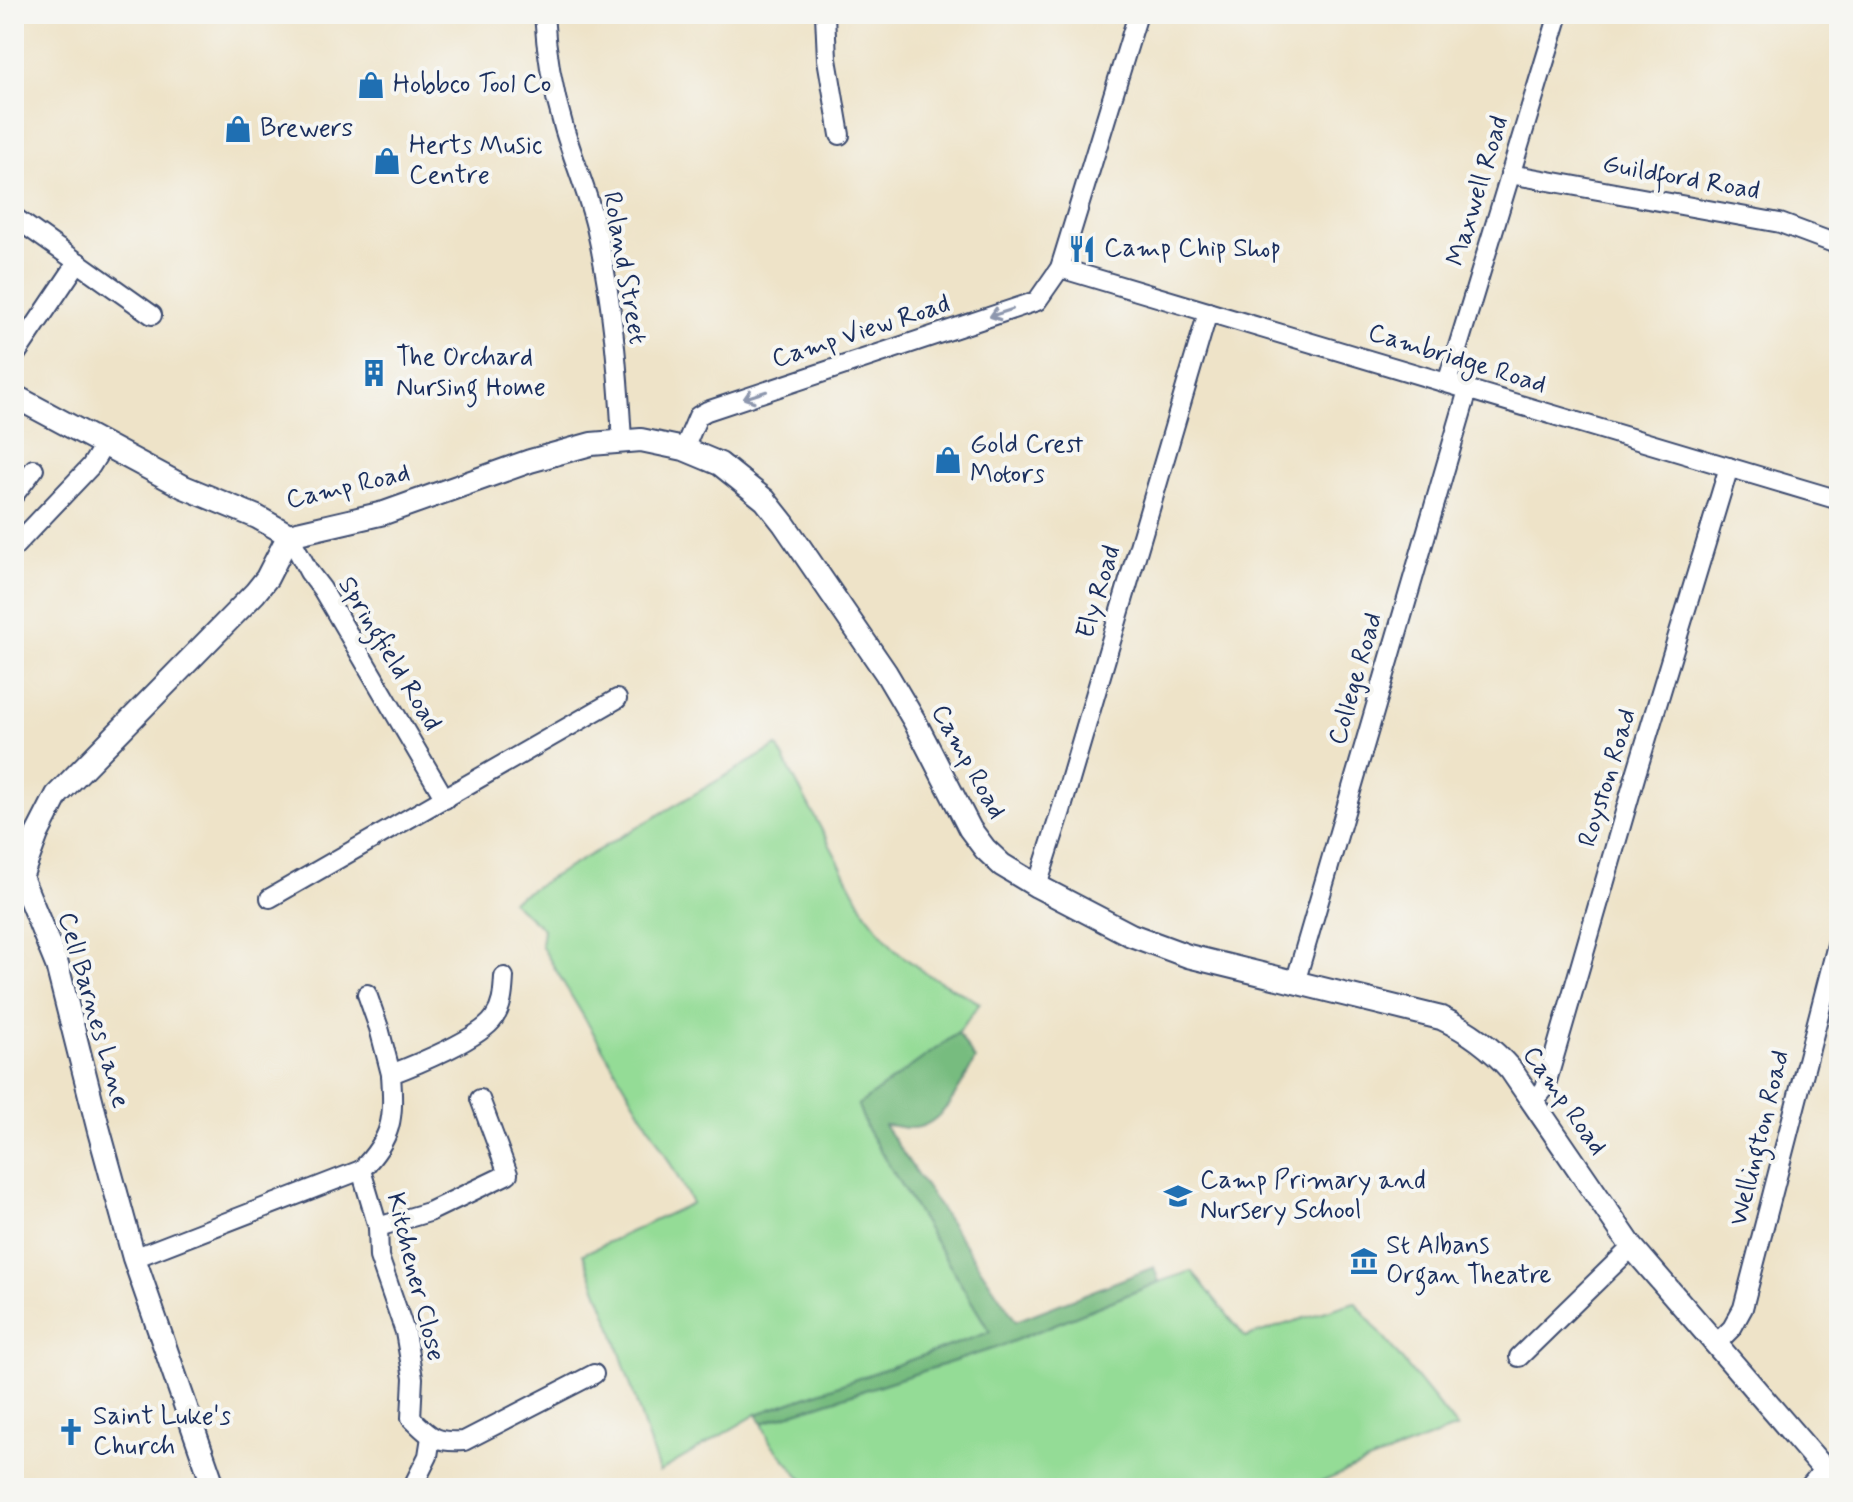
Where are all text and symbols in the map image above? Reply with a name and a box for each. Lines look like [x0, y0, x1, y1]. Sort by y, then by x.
place label: Hobbco Tool Co [393, 68, 551, 102]
shop icon: Hobbco Tool Co [356, 70, 386, 100]
place label: Brewers [260, 112, 353, 146]
street label: Maxwell Road [1439, 112, 1517, 270]
shop icon: Brewers [223, 114, 253, 144]
place label: Herts Music Centre [409, 129, 542, 193]
shop icon: Herts Music Centre [372, 146, 402, 176]
street label: Guildford Road [1599, 147, 1762, 211]
street label: Roland Street [594, 189, 654, 347]
place label: Camp Chip Shop [1104, 232, 1281, 266]
restaurant icon: Camp Chip Shop [1067, 234, 1097, 264]
street label: Camp View Road [768, 287, 954, 377]
one-way arrow [989, 306, 1015, 321]
street label: Cambridge Road [1363, 316, 1550, 404]
place label: The Orchard Nursing Home [396, 341, 546, 408]
building icon: The Orchard Nursing Home [359, 358, 389, 388]
one-way arrow [742, 388, 767, 403]
place label: Gold Crest Motors [970, 428, 1084, 492]
shop icon: Gold Crest Motors [933, 445, 963, 475]
street label: Camp Road [283, 456, 413, 518]
street label: Ely Road [1069, 541, 1129, 643]
street label: Springfield Road [327, 570, 449, 739]
street label: College Road [1321, 609, 1391, 749]
street label: Camp Road [923, 699, 1013, 825]
street label: Royston Road [1571, 705, 1645, 851]
street label: Cell Barnes Lane [49, 908, 137, 1112]
street label: Camp Road [1514, 1040, 1614, 1162]
street label: Wellington Road [1722, 1047, 1801, 1230]
place label: Camp Primary and Nursery School [1200, 1164, 1426, 1228]
school or university icon: Camp Primary and Nursery School [1163, 1181, 1193, 1211]
street label: Kitchener Close [378, 1189, 452, 1365]
place label: St Albans Organ Theatre [1386, 1229, 1552, 1296]
museum icon: St Albans Organ Theatre [1349, 1246, 1379, 1276]
place label: Saint Luke's Church [93, 1400, 231, 1464]
church icon: Saint Luke's Church [56, 1417, 86, 1447]

